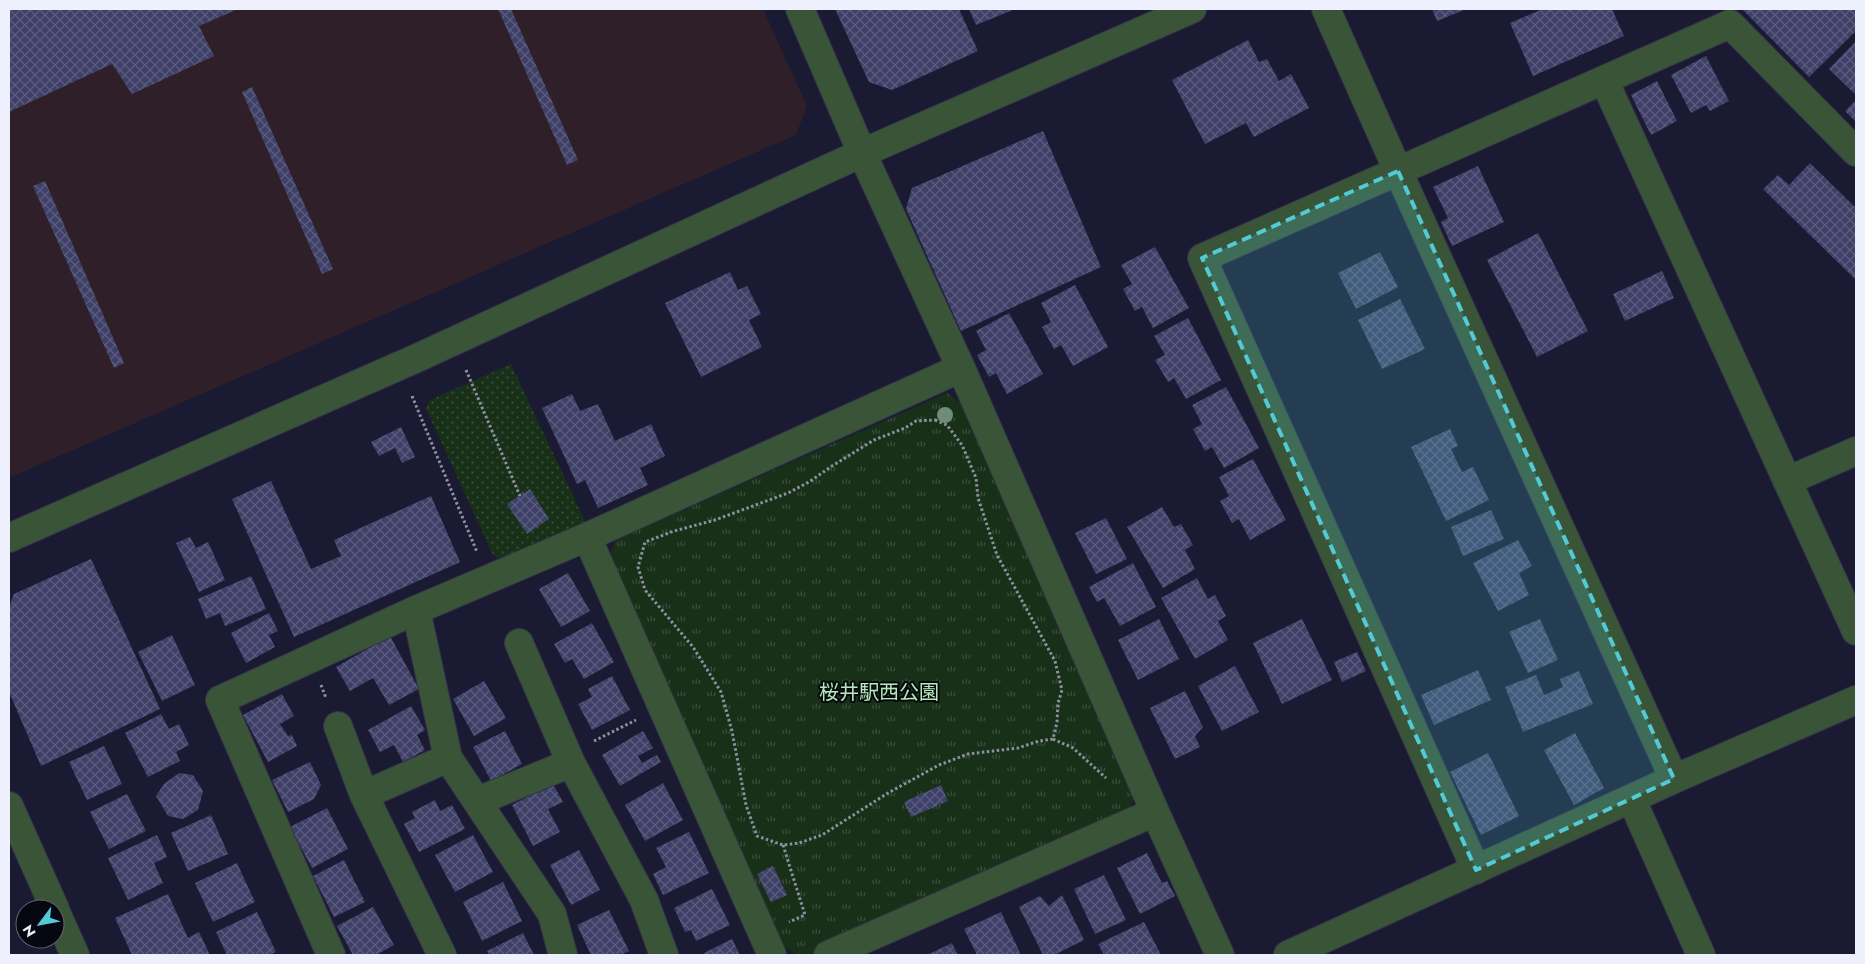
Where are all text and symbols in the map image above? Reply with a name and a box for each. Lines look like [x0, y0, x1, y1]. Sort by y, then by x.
park label: 桜井駅西公園 [819, 678, 939, 707]
north arrow [15, 899, 65, 949]
text: N [18, 921, 40, 941]

